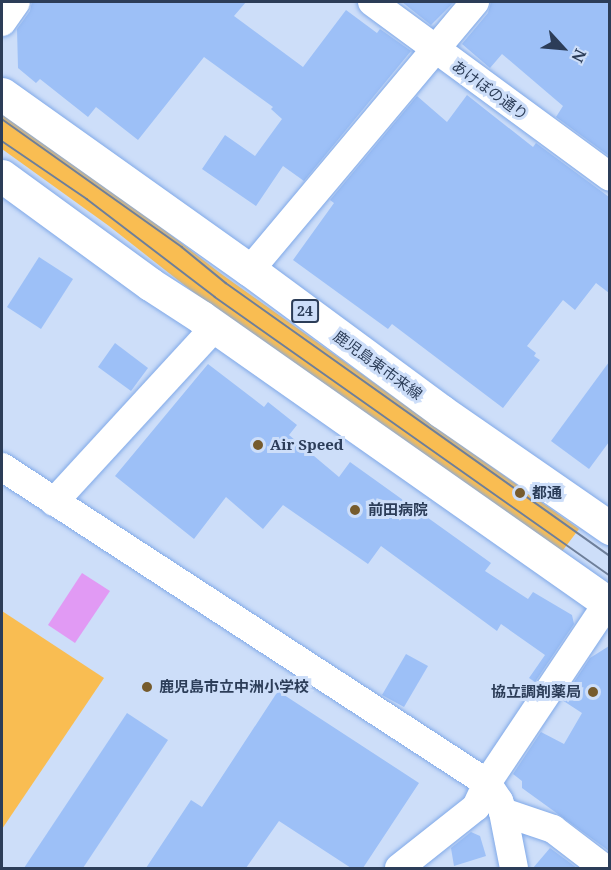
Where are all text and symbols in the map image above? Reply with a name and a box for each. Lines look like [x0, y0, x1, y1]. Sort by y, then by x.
north arrow [533, 18, 593, 78]
text: N [567, 45, 592, 66]
street label: あけぼの通り [448, 56, 532, 124]
road number: 24 [290, 300, 320, 322]
street label: 鹿児島東市来線 [330, 327, 426, 403]
place label: Air Speed [270, 436, 344, 454]
marker: Air Speed [251, 438, 265, 452]
place label: 都通 [532, 484, 562, 502]
marker: 都通 [513, 486, 527, 500]
marker: 前田病院 [346, 501, 364, 519]
place label: 前田病院 [368, 501, 428, 519]
place label: 鹿児島市立中洲小学校 [159, 678, 309, 696]
marker: 鹿児島市立中洲小学校 [140, 680, 154, 694]
place label: 協立調剤薬局 [491, 683, 581, 701]
marker: 協立調剤薬局 [586, 685, 600, 699]

